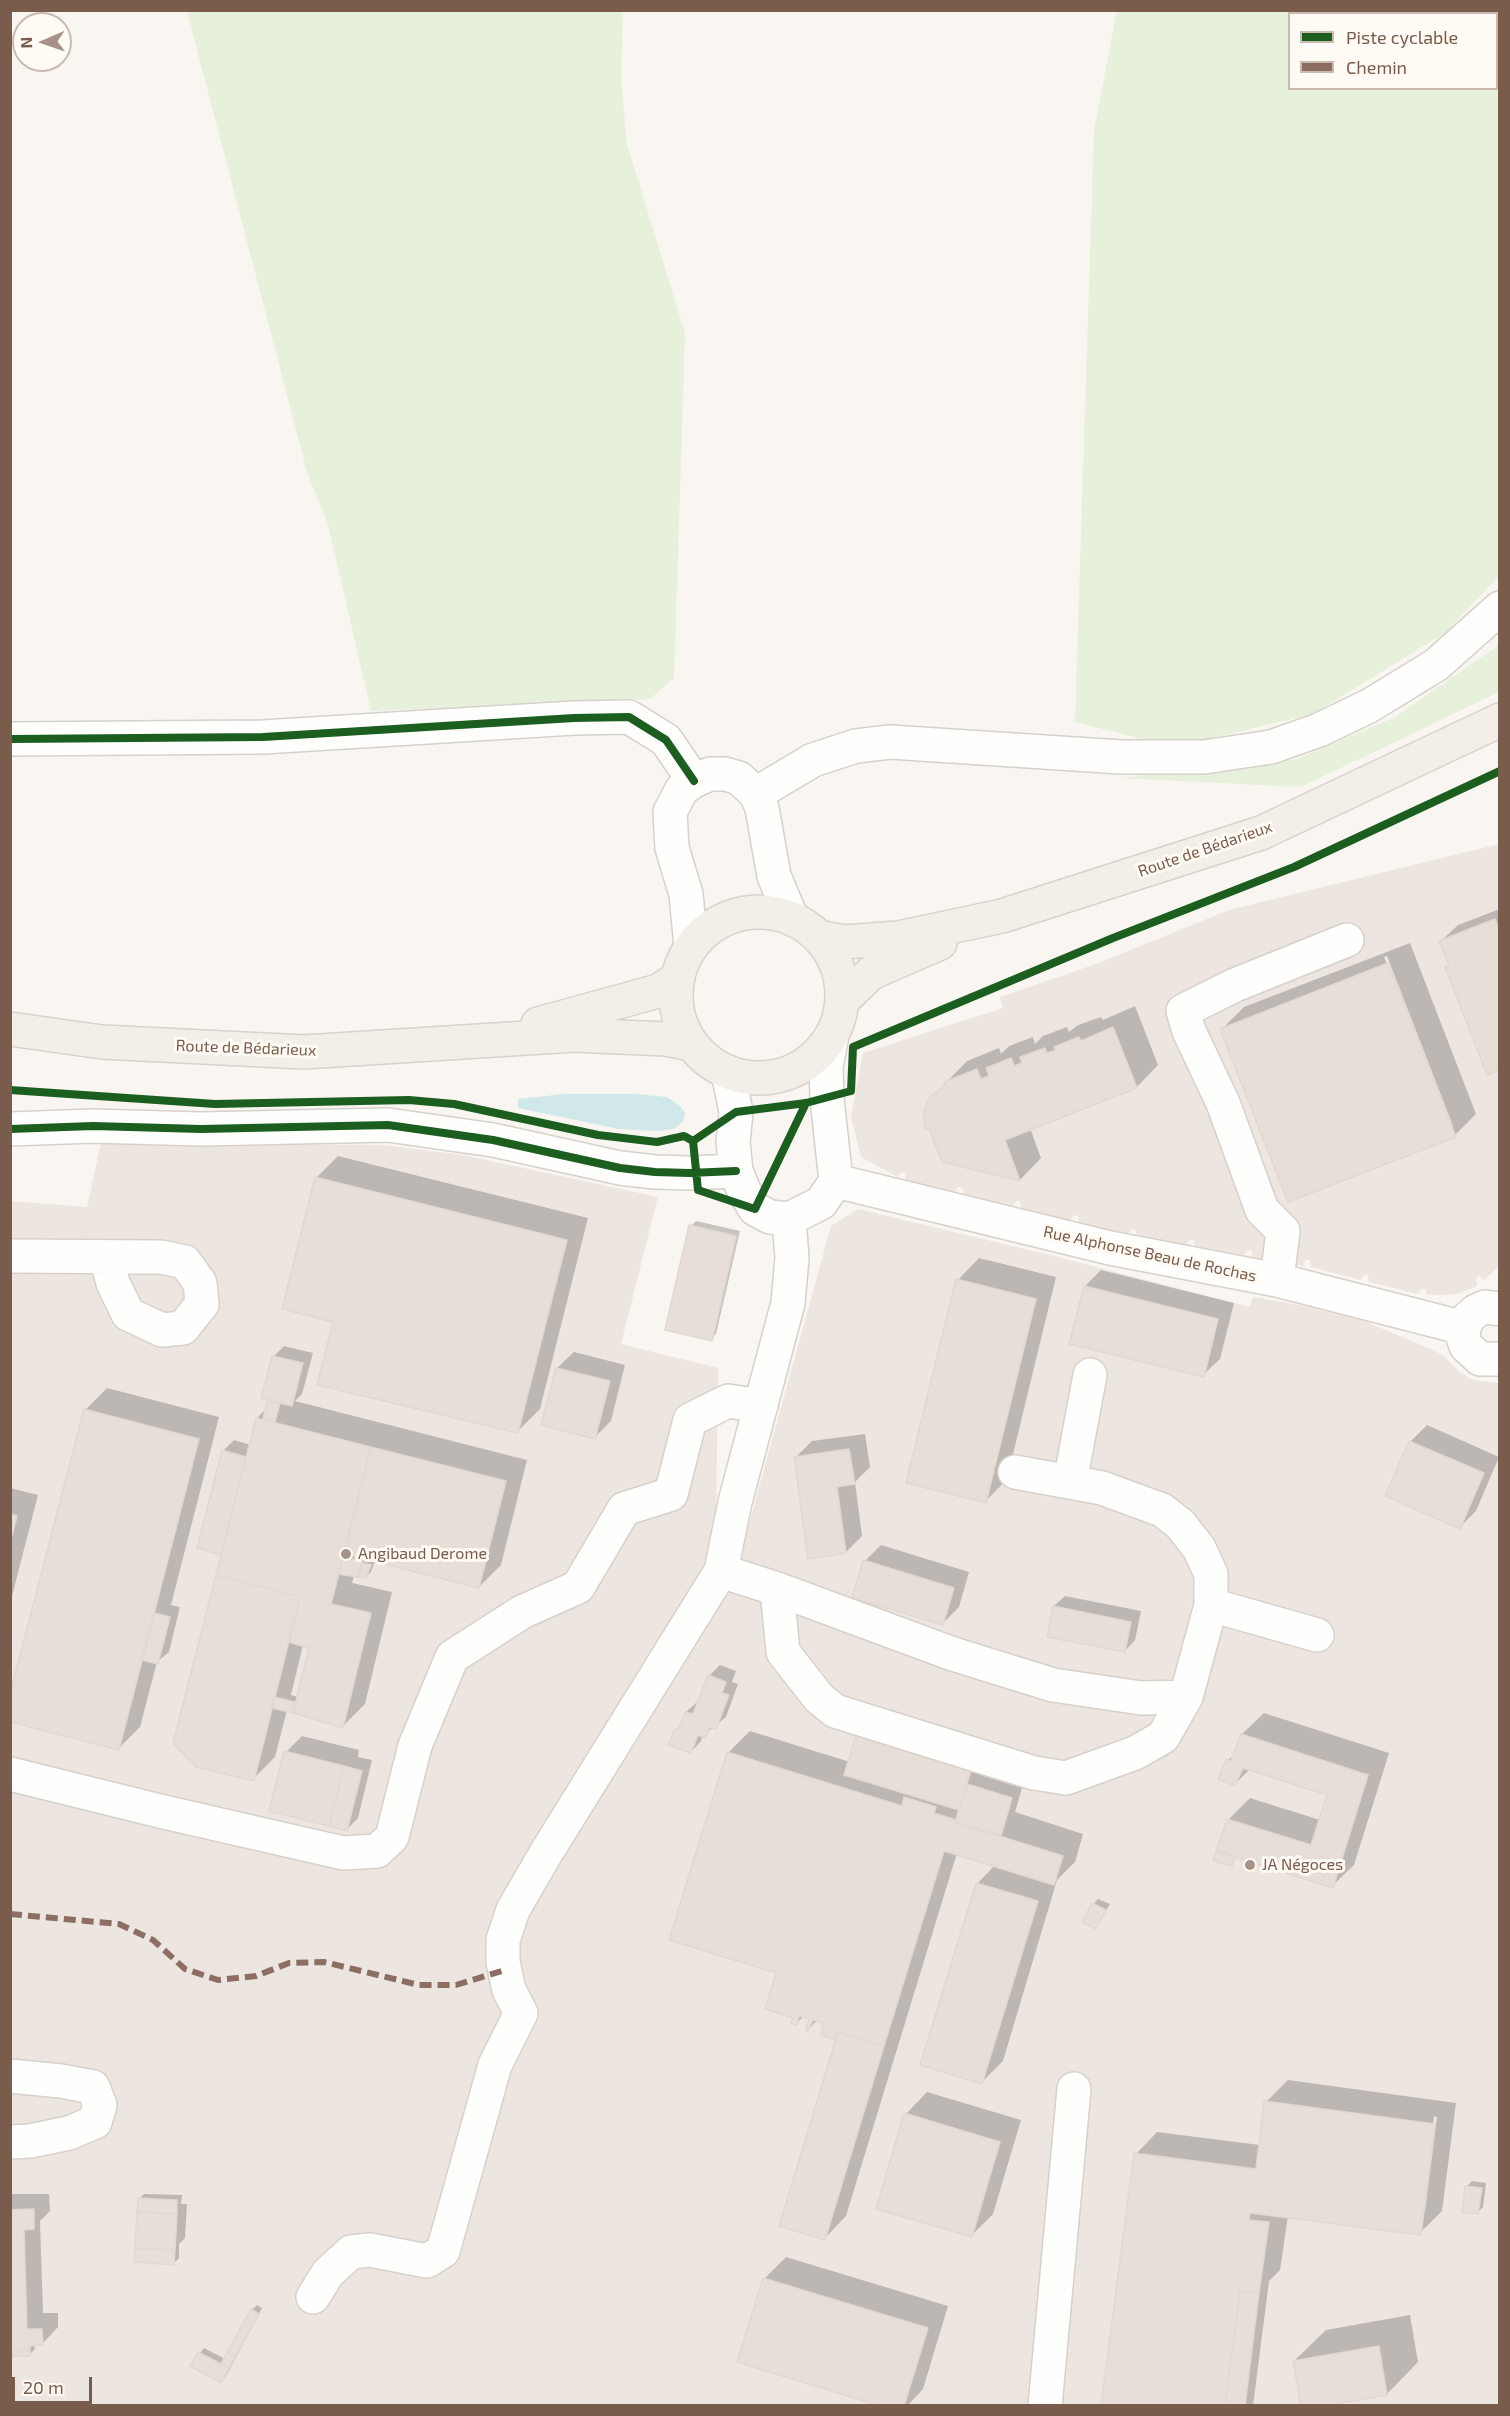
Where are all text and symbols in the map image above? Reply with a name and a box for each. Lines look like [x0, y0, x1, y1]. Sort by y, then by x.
north arrow [12, 12, 72, 72]
legend [1288, 12, 1498, 90]
text: Piste cyclable [1346, 26, 1458, 48]
text: N [16, 36, 35, 49]
text: Chemin [1346, 56, 1407, 78]
street label: Route de Bédarieux [1135, 817, 1275, 881]
street label: Route de Bédarieux [175, 1036, 317, 1060]
street label: Rue Alphonse Beau de Rochas [1042, 1222, 1258, 1286]
place label: Angibaud Derome [358, 1544, 487, 1564]
marker: Angibaud Derome [339, 1547, 353, 1561]
place label: JA Négoces [1262, 1855, 1343, 1875]
marker: JA Négoces [1243, 1858, 1257, 1872]
scale bar [15, 2365, 94, 2403]
text: 20 m [23, 2376, 64, 2398]

